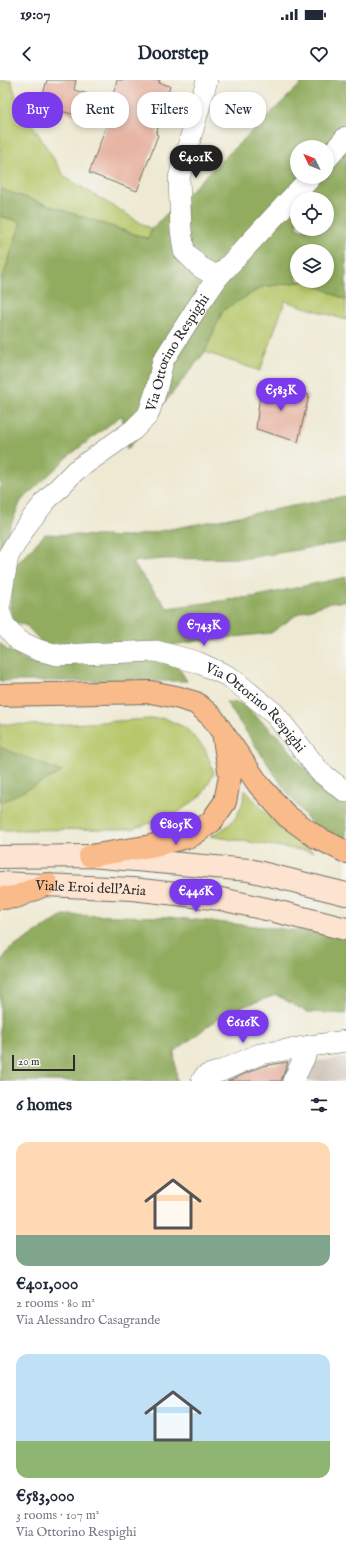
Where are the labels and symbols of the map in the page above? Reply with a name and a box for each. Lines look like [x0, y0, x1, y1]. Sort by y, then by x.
north arrow [290, 140, 334, 184]
pin: €401K [168, 145, 224, 179]
street label: Via Ottorino Respighi [142, 291, 214, 415]
pin: €583K [253, 378, 309, 412]
pin: €743K [176, 613, 232, 647]
street label: Via Ottorino Respighi [201, 659, 309, 756]
pin: €805K [148, 812, 204, 846]
street label: Viale Eroi dell'Aria [34, 877, 148, 901]
pin: €446K [168, 879, 224, 913]
pin: €616K [215, 1010, 271, 1044]
scale bar [12, 1053, 75, 1072]

